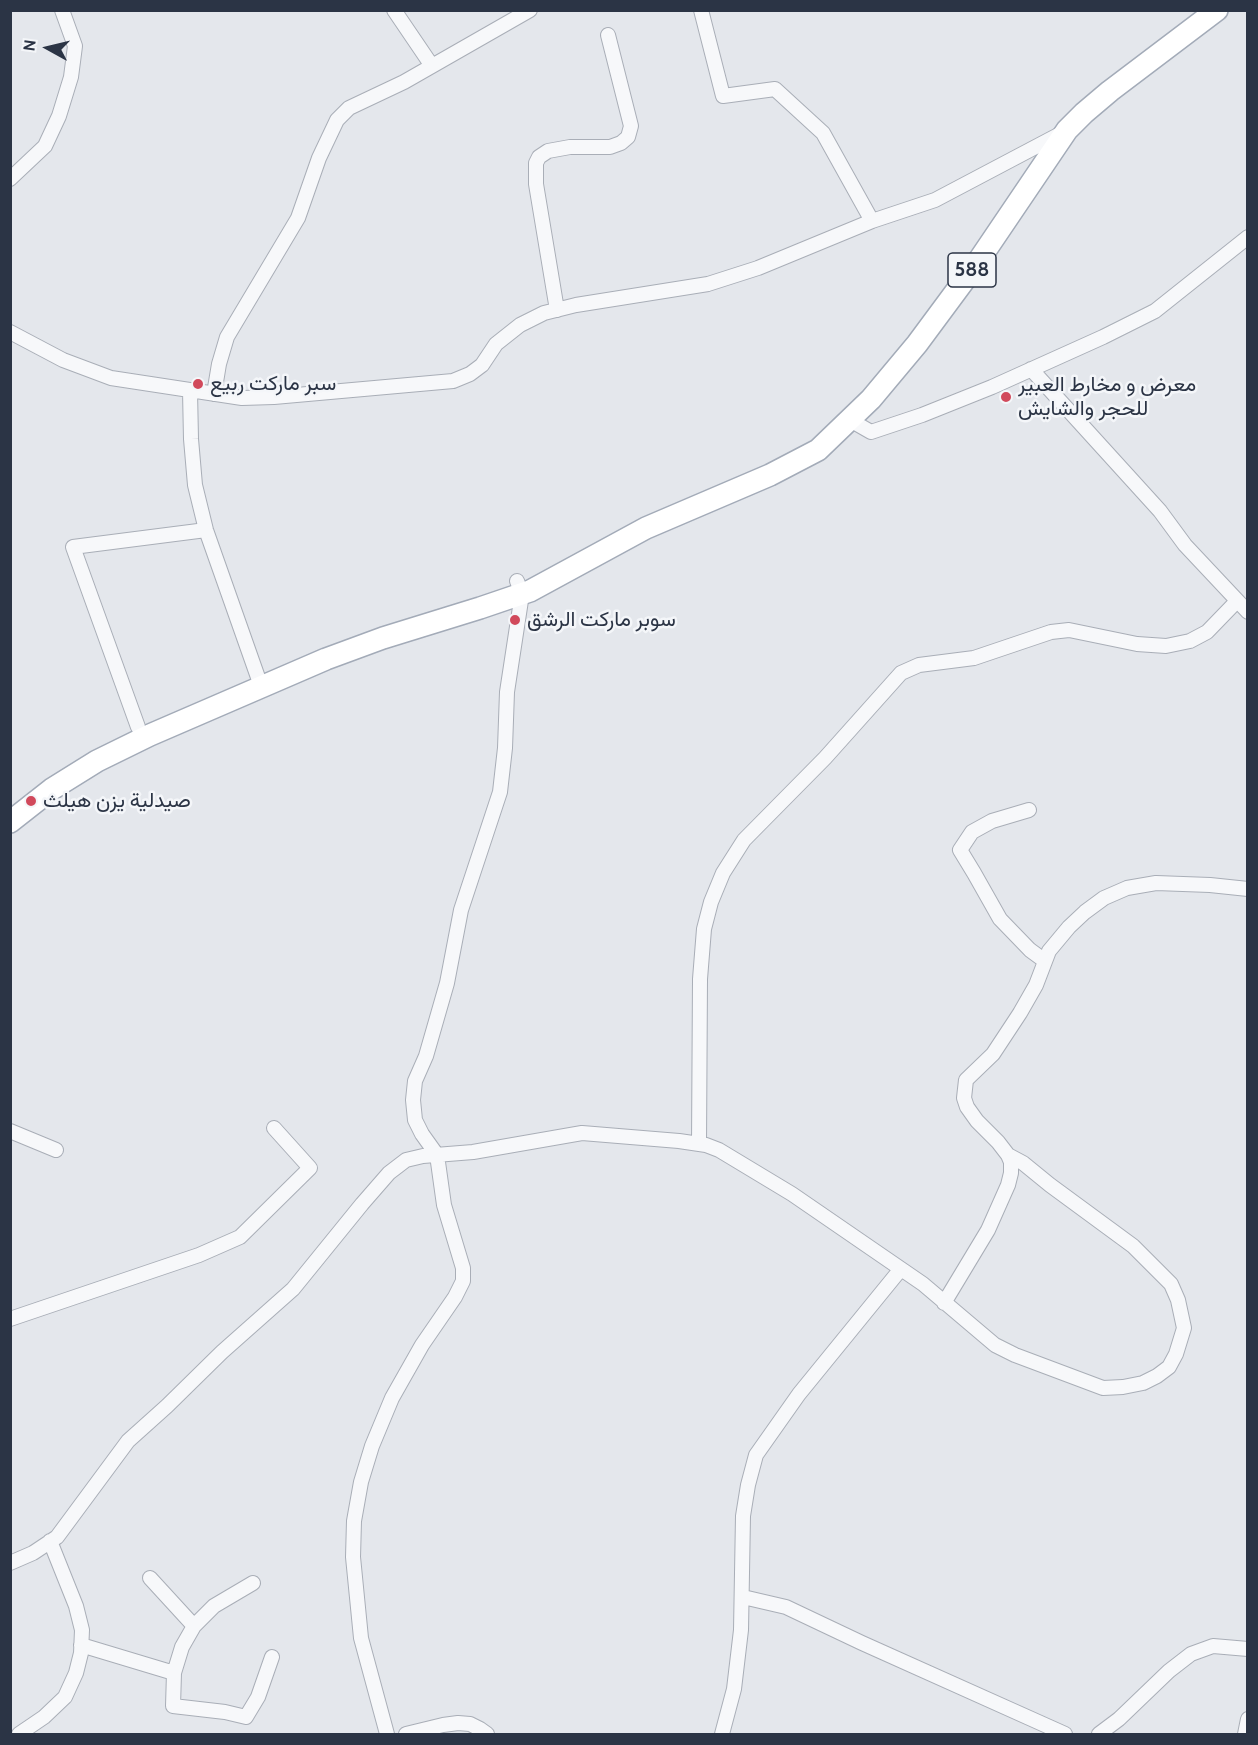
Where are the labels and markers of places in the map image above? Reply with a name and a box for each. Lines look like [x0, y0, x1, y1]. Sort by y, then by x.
place label: سبر ماركت ربيع [210, 371, 336, 397]
place label: معرض و مخارط العبير للحجر والشايش [1018, 372, 1196, 422]
marker: سبر ماركت ربيع [191, 377, 205, 391]
marker: معرض و مخارط العبير للحجر والشايش [999, 390, 1013, 404]
place label: سوبر ماركت الرشق [527, 607, 676, 633]
marker: سوبر ماركت الرشق [508, 613, 522, 627]
place label: صيدلية يزن هيلث [43, 788, 191, 814]
marker: صيدلية يزن هيلث [24, 794, 38, 808]

